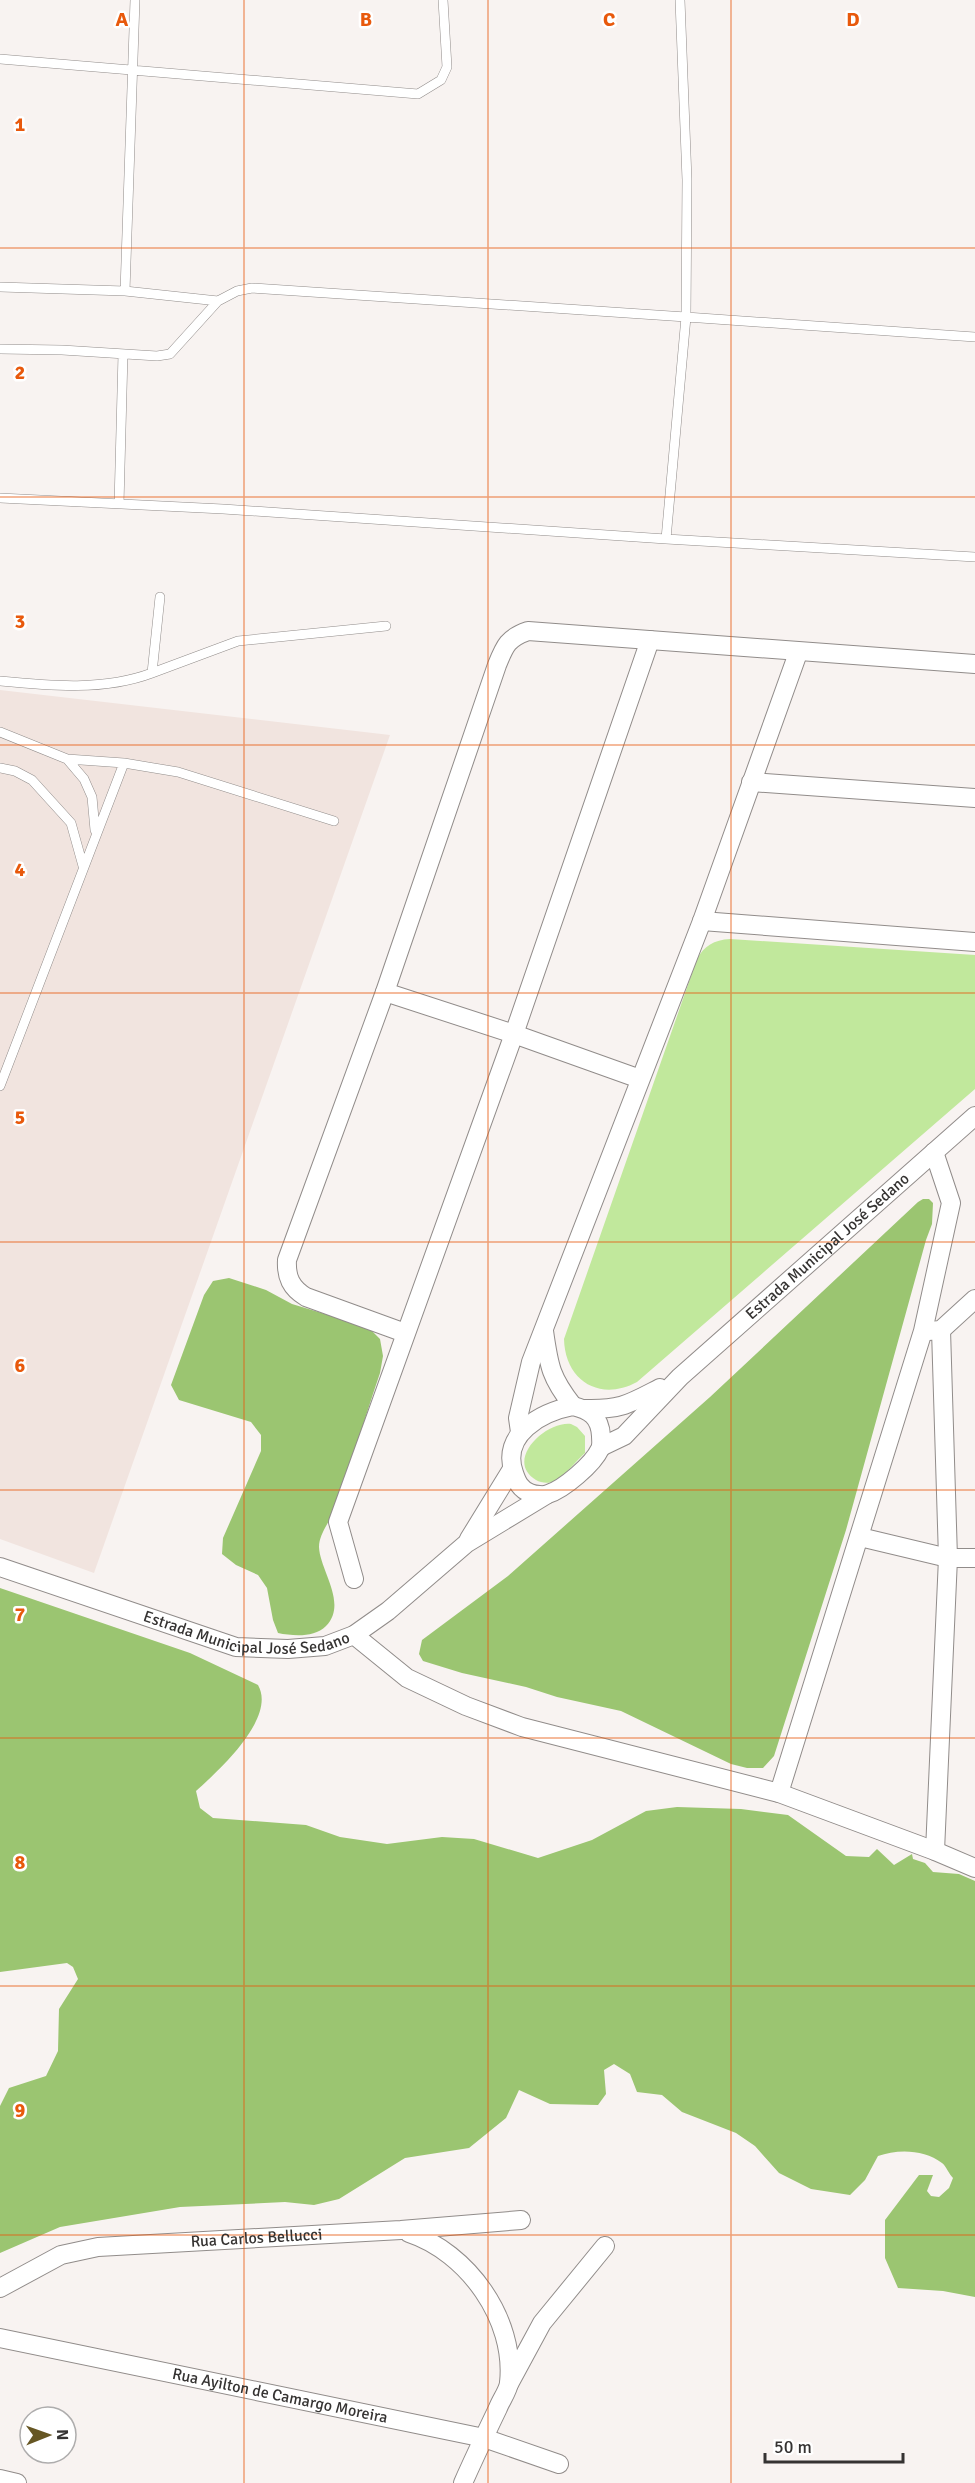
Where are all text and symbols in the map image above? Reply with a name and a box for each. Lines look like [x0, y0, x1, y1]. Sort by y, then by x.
text: A [116, 7, 129, 32]
text: B [360, 7, 372, 32]
text: C [603, 7, 615, 32]
text: D [846, 7, 860, 32]
text: 1 [15, 112, 26, 137]
text: 2 [15, 360, 25, 385]
text: 3 [15, 609, 25, 634]
text: 4 [15, 857, 26, 882]
text: 5 [15, 1105, 25, 1130]
street label: Estrada Municipal José Sedano [742, 1169, 914, 1324]
text: 6 [15, 1353, 26, 1378]
text: 7 [15, 1602, 26, 1627]
street label: Estrada Municipal José Sedano [141, 1606, 353, 1659]
text: 8 [15, 1850, 26, 1875]
text: 9 [15, 2098, 26, 2123]
street label: Rua Carlos Bellucci [190, 2224, 323, 2252]
street label: Rua Ayilton de Camargo Moreira [171, 2364, 390, 2428]
north arrow [18, 2405, 78, 2465]
scale bar [765, 2426, 903, 2464]
text: N [52, 2429, 72, 2440]
text: 50 m [774, 2436, 812, 2458]

